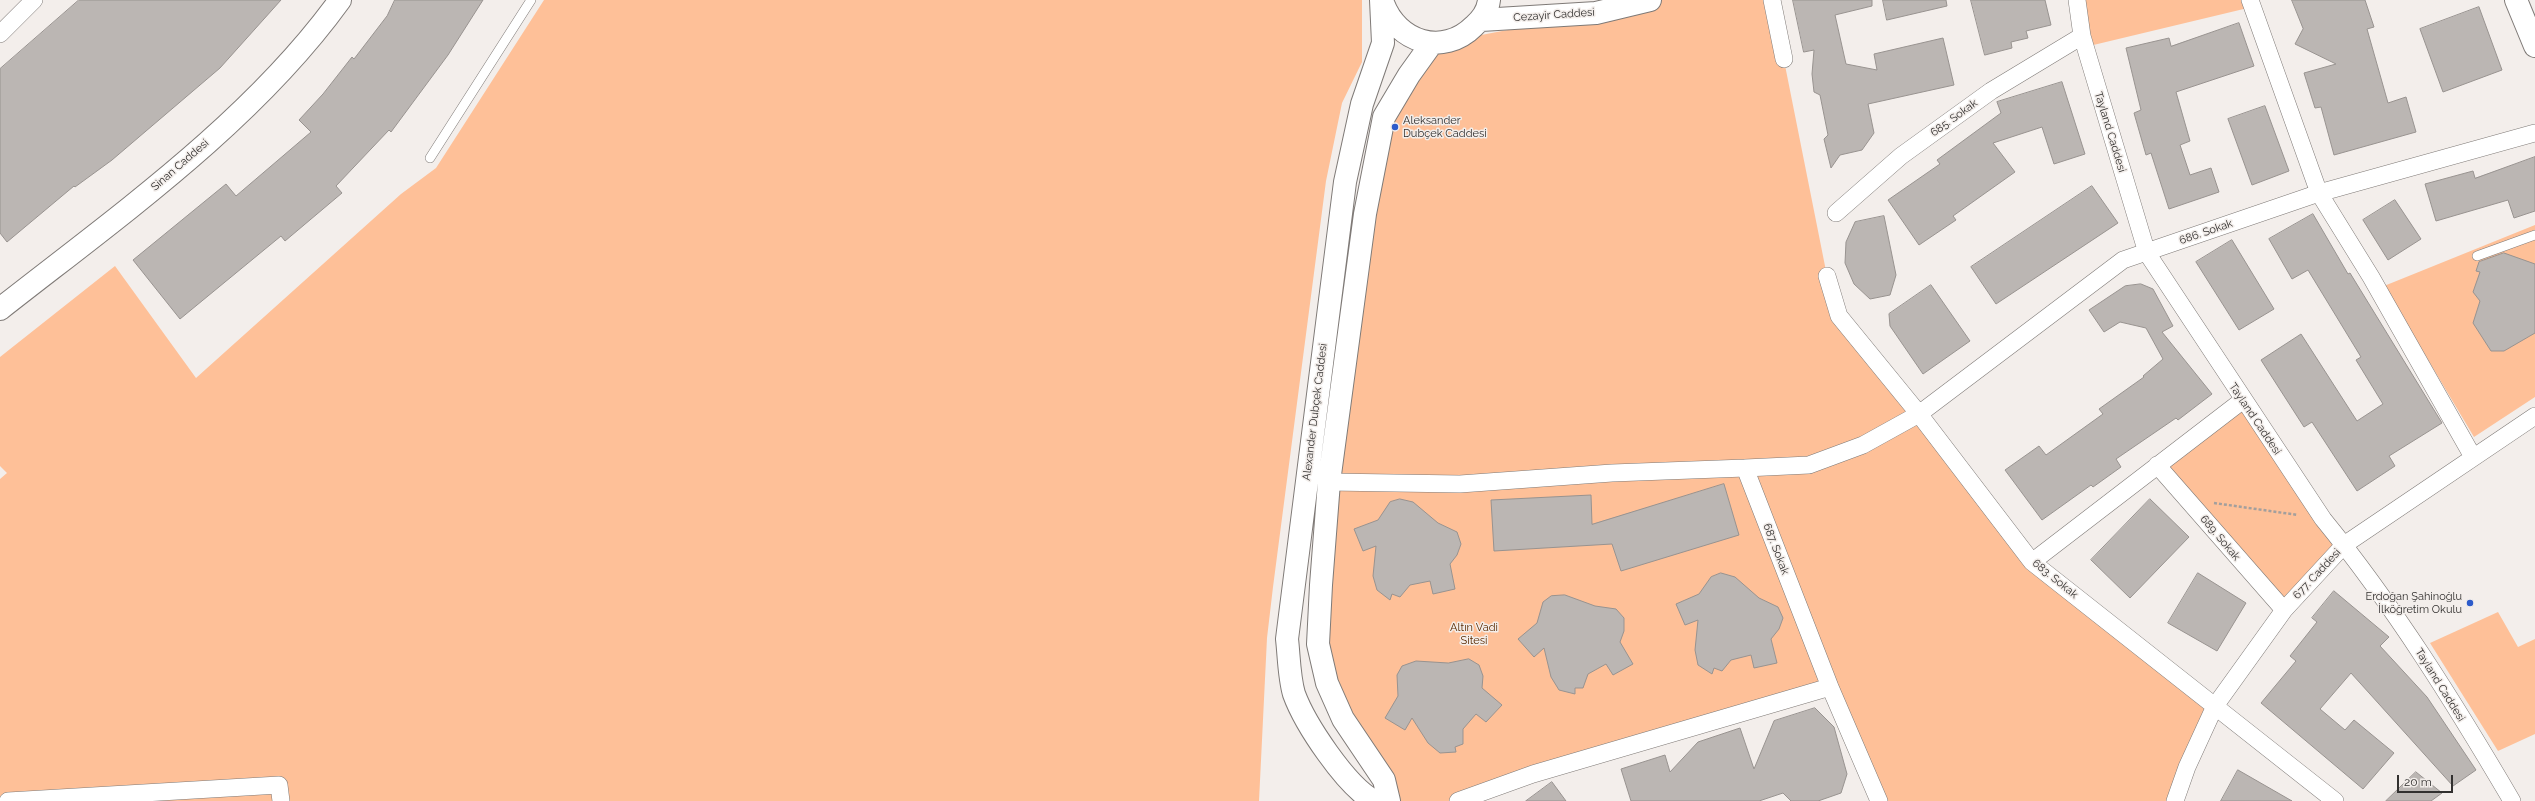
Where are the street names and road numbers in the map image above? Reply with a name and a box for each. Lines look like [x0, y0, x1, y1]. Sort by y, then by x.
street label: Cezayir Caddesi [1513, 6, 1595, 24]
street label: Tayland Caddesi [2091, 90, 2129, 174]
street label: 685. Sokak [1928, 97, 1980, 139]
street label: Sinan Caddesi [148, 136, 212, 194]
street label: 686. Sokak [2178, 217, 2234, 247]
street label: Alexander Dubçek Caddesi [1300, 343, 1330, 481]
street label: Tayland Caddesi [2226, 381, 2284, 457]
street label: 689. Sokak [2197, 513, 2243, 563]
street label: 687. Sokak [1760, 521, 1792, 577]
street label: 677. Caddesi [2290, 546, 2344, 602]
street label: 683. Sokak [2030, 557, 2080, 601]
street label: Tayland Caddesi [2412, 646, 2468, 724]

